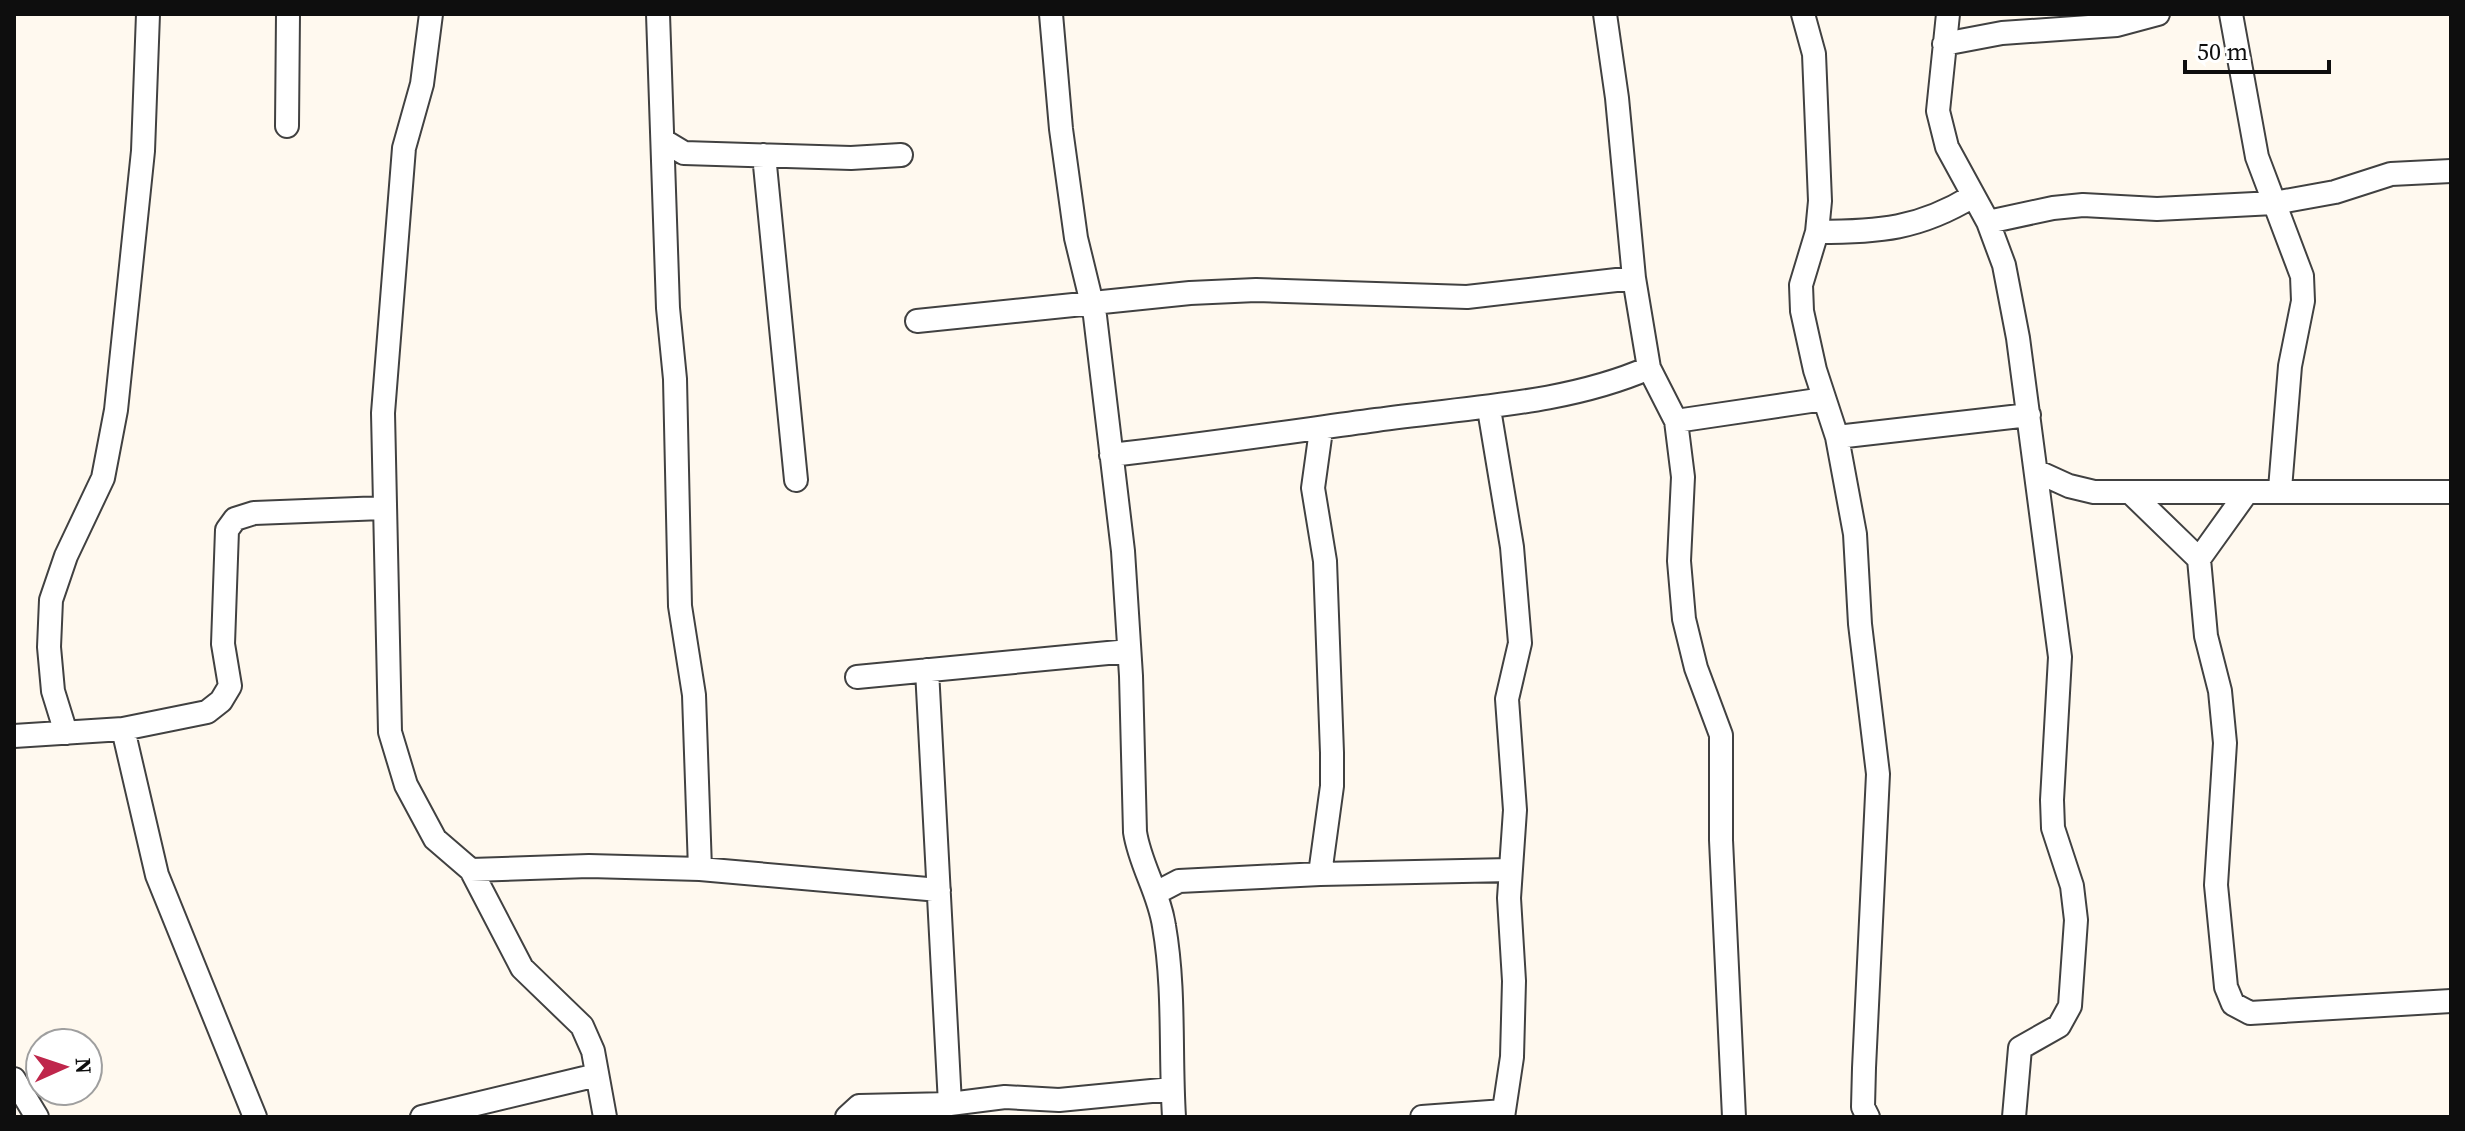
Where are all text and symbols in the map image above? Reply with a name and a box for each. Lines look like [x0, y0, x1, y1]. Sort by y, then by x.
scale bar [2185, 24, 2329, 74]
text: 50 m [2197, 35, 2248, 68]
north arrow [24, 1027, 104, 1107]
text: N [69, 1057, 99, 1075]

